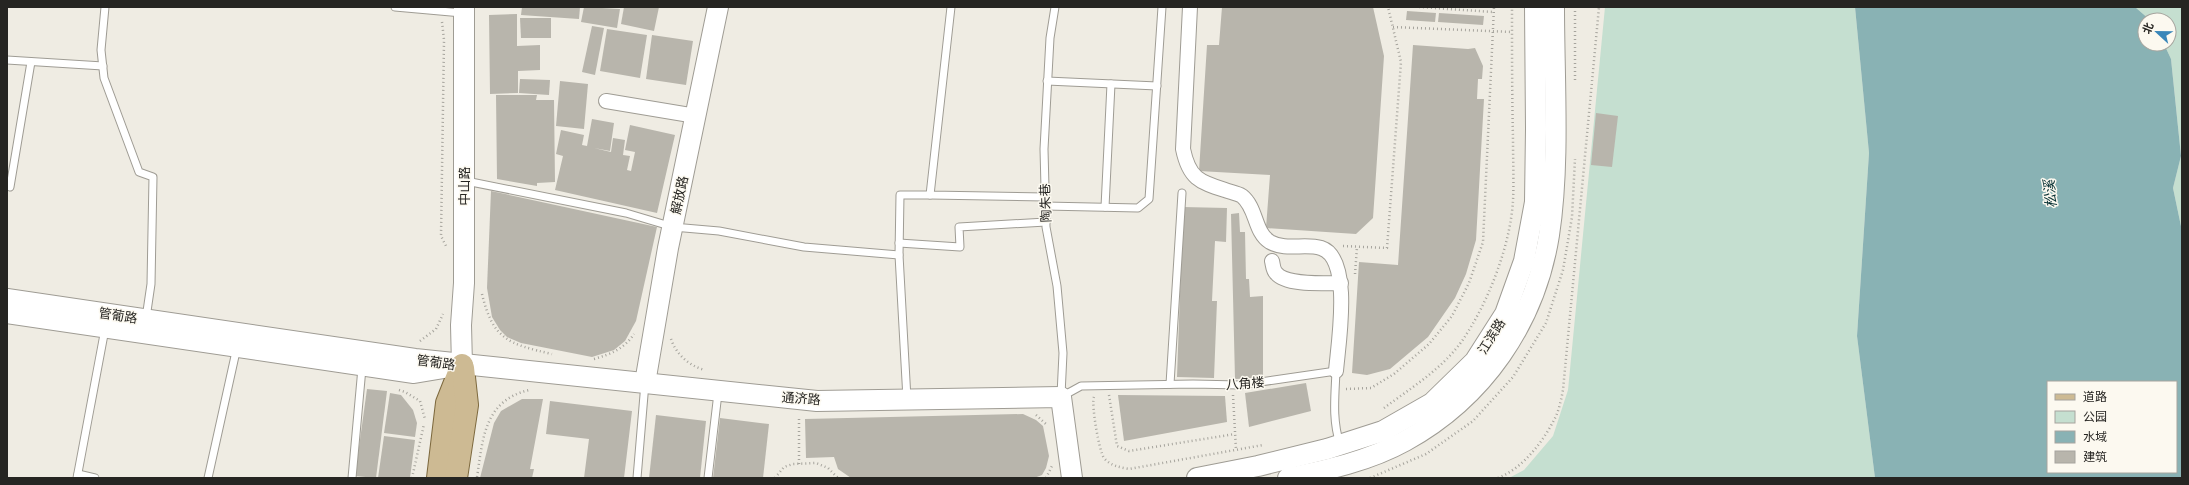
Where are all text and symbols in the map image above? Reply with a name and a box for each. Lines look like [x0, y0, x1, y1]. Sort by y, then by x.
north arrow [2137, 12, 2177, 52]
text: 北 [2140, 21, 2156, 36]
street label: 中山路 [457, 166, 472, 206]
street label: 解放路 [668, 174, 691, 216]
water label: 松溪 [2041, 177, 2060, 209]
street label: 陶朱巷 [1037, 183, 1054, 223]
street label: 管葡路 [97, 305, 138, 326]
street label: 江滨路 [1475, 316, 1508, 357]
street label: 管葡路 [416, 352, 456, 373]
street label: 八角楼 [1225, 375, 1265, 392]
legend [2047, 381, 2177, 473]
street label: 通济路 [781, 390, 821, 407]
text: 道路 [2083, 390, 2107, 404]
text: 公园 [2083, 410, 2107, 424]
text: 水域 [2083, 430, 2107, 444]
text: 建筑 [2083, 450, 2107, 464]

